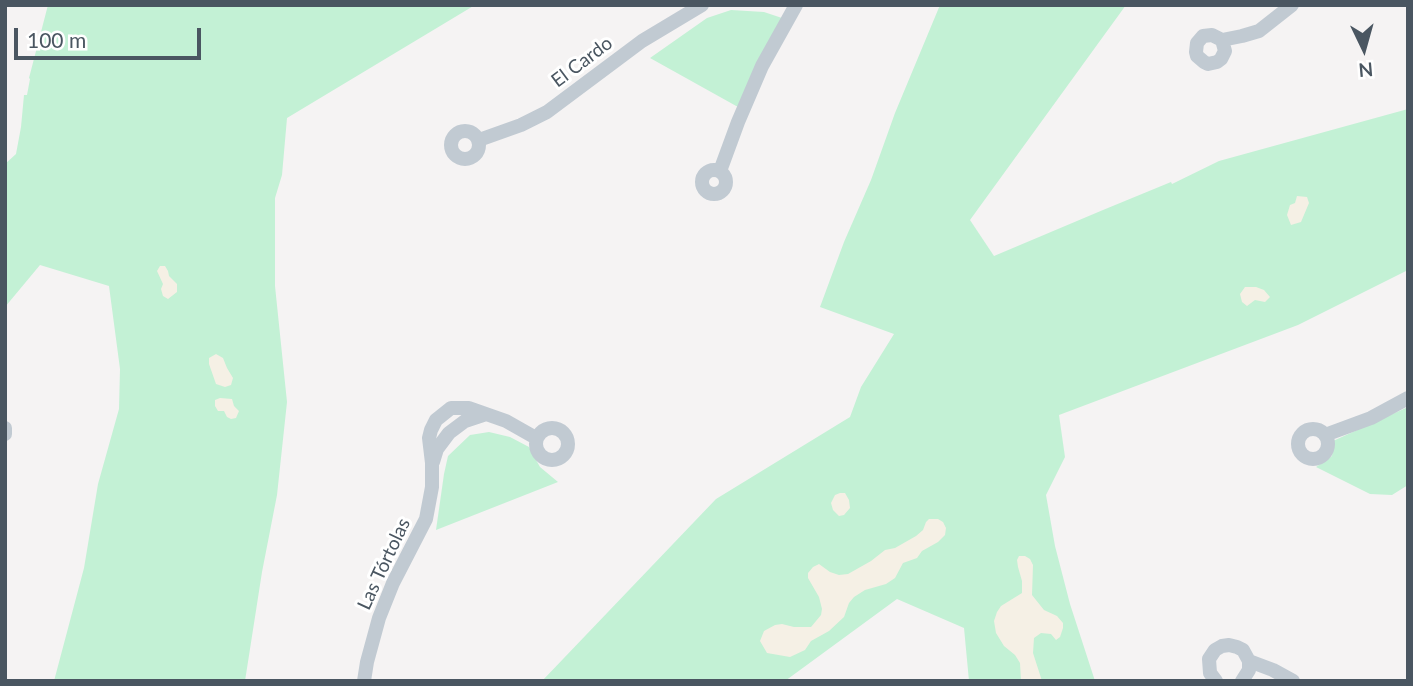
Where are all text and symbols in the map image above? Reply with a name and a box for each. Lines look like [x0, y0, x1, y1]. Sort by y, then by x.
scale bar [18, 14, 205, 58]
north arrow [1329, 14, 1399, 84]
text: 100 m [27, 27, 86, 52]
street label: El Cardo [547, 32, 617, 92]
text: N [1358, 58, 1374, 83]
street label: Las Tórtolas [353, 515, 415, 613]

